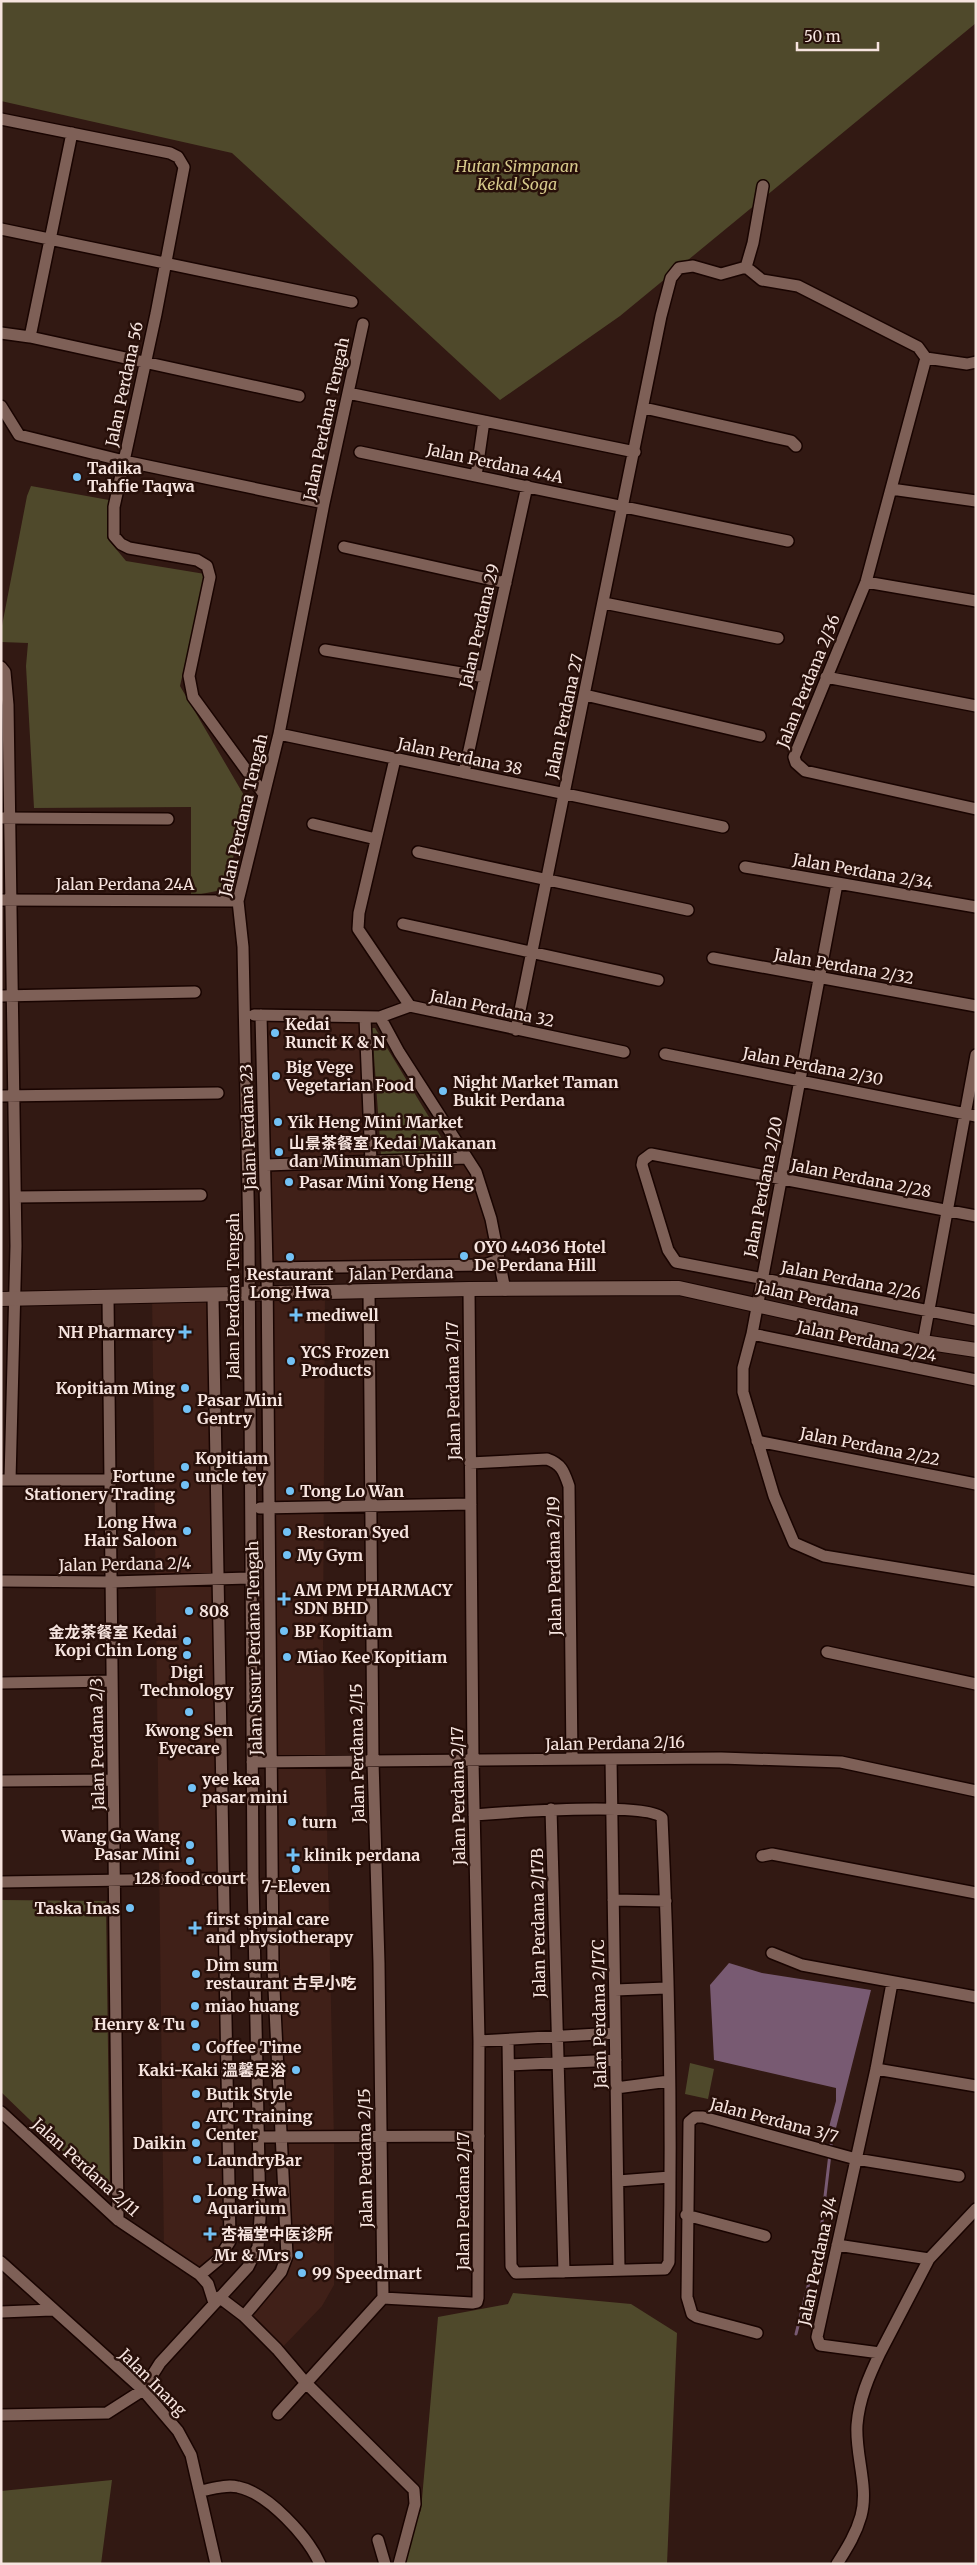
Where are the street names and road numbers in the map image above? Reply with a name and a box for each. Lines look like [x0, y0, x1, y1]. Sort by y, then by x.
street label: Jalan Perdana 56 [101, 319, 147, 449]
street label: Jalan Perdana Tengah [299, 335, 353, 504]
street label: Jalan Perdana 44A [424, 439, 566, 487]
street label: Jalan Perdana 29 [455, 562, 503, 691]
street label: Jalan Perdana 2/36 [772, 611, 844, 752]
street label: Jalan Perdana 27 [541, 652, 587, 781]
street label: Jalan Perdana Tengah [214, 731, 272, 899]
street label: Jalan Perdana 38 [395, 733, 524, 779]
street label: Jalan Perdana 2/34 [790, 849, 935, 893]
street label: Jalan Perdana 24A [55, 874, 195, 894]
street label: Jalan Perdana 2/32 [772, 944, 915, 988]
street label: Jalan Perdana 32 [427, 985, 556, 1031]
street label: Jalan Perdana 2/30 [740, 1042, 885, 1089]
street label: Jalan Perdana 23 [236, 1063, 260, 1192]
street label: Jalan Perdana 2/20 [739, 1115, 786, 1260]
street label: Jalan Perdana 2/28 [788, 1154, 933, 1201]
street label: Jalan Perdana Tengah [223, 1212, 243, 1380]
street label: Jalan Perdana 2/26 [779, 1257, 923, 1303]
street label: Jalan Perdana [347, 1262, 454, 1284]
street label: Jalan Perdana [755, 1277, 861, 1319]
street label: Jalan Perdana 2/24 [794, 1316, 939, 1366]
street label: Jalan Perdana 2/17 [442, 1321, 464, 1462]
street label: Jalan Perdana 2/22 [797, 1422, 942, 1469]
street label: Jalan Perdana 2/19 [543, 1496, 565, 1637]
street label: Jalan Susur Perdana Tengah [242, 1540, 266, 1756]
street label: Jalan Perdana 2/4 [58, 1553, 192, 1575]
street label: Jalan Perdana 2/3 [86, 1678, 108, 1811]
street label: Jalan Perdana 2/15 [346, 1683, 368, 1824]
street label: Jalan Perdana 2/17 [447, 1726, 469, 1867]
street label: Jalan Perdana 2/16 [544, 1732, 685, 1754]
street label: Jalan Perdana 2/17B [527, 1848, 549, 1999]
street label: Jalan Perdana 2/17C [588, 1939, 610, 2090]
street label: Jalan Perdana 2/15 [354, 2088, 376, 2229]
street label: Jalan Perdana 3/7 [707, 2093, 840, 2147]
street label: Jalan Perdana 2/11 [27, 2113, 144, 2220]
street label: Jalan Perdana 2/17 [453, 2132, 473, 2271]
street label: Jalan Perdana 3/4 [793, 2194, 841, 2329]
street label: Jalan Inang [114, 2343, 191, 2420]

